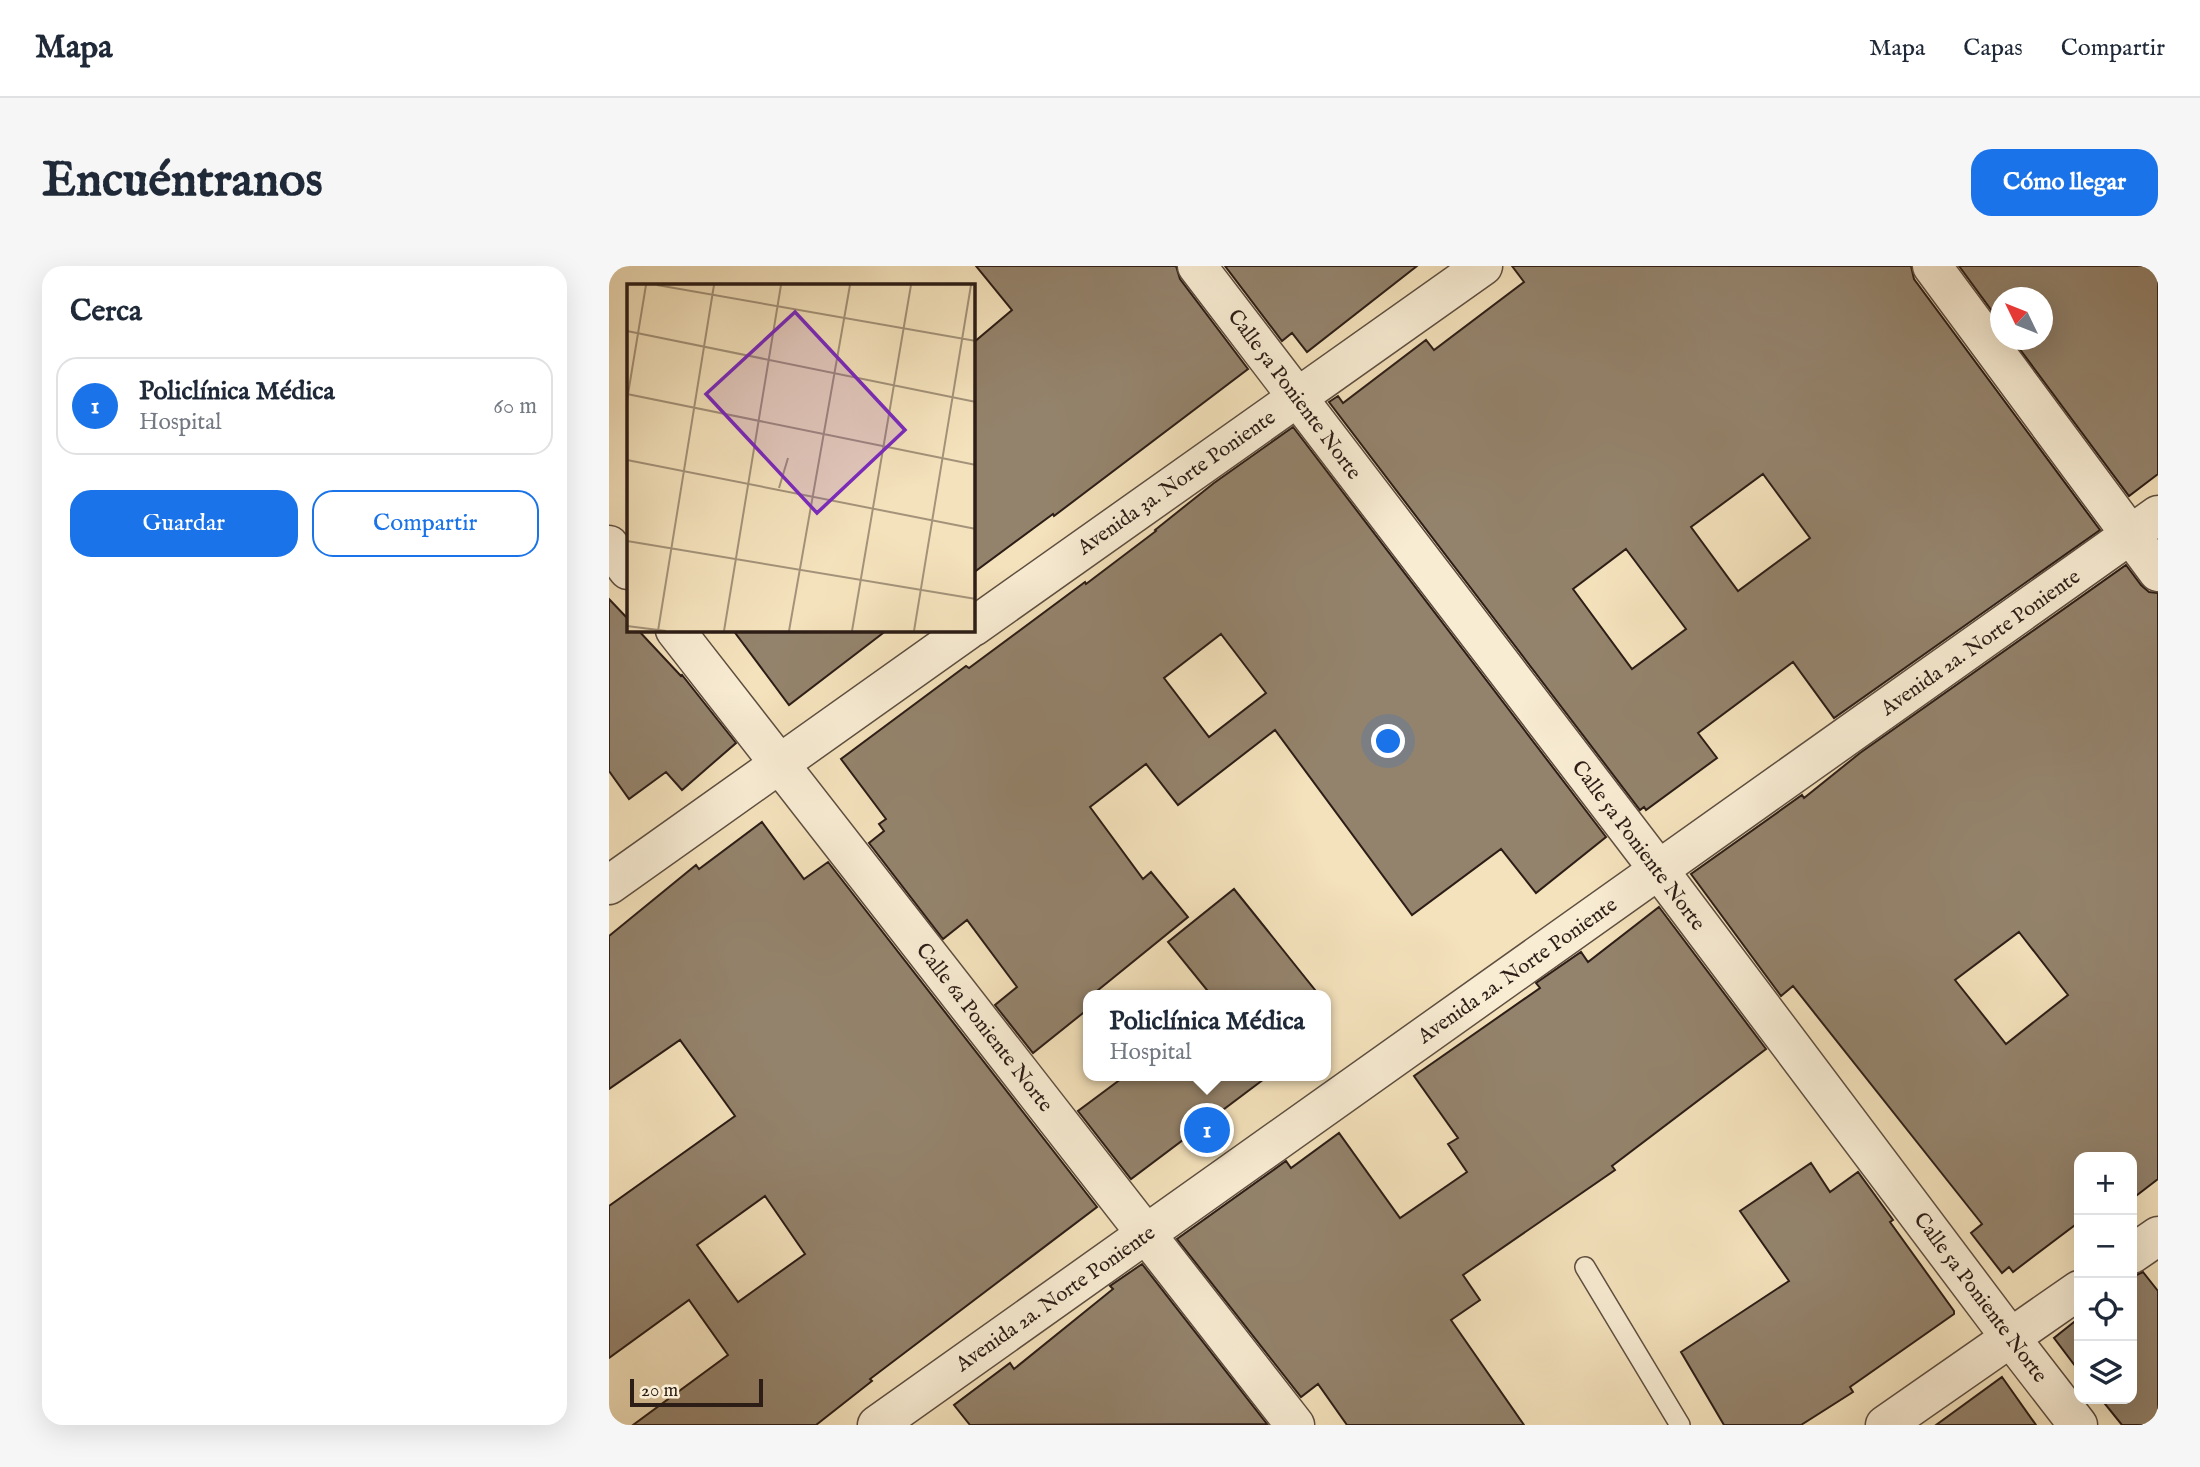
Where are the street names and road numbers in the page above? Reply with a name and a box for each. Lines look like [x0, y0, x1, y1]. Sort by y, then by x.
street label: Calle 5a Poniente Norte [1221, 304, 1367, 486]
street label: Avenida 3a. Norte Poniente [1072, 404, 1281, 562]
street label: Avenida 2a. Norte Poniente [1875, 564, 2086, 723]
street label: Calle 5a Poniente Norte [1565, 755, 1711, 937]
street label: Avenida 2a. Norte Poniente [1412, 892, 1623, 1051]
street label: Calle 6a Poniente Norte [909, 938, 1059, 1118]
street label: Calle 5a Poniente Norte [1907, 1207, 2053, 1389]
street label: Avenida 2a. Norte Poniente [950, 1220, 1161, 1379]

